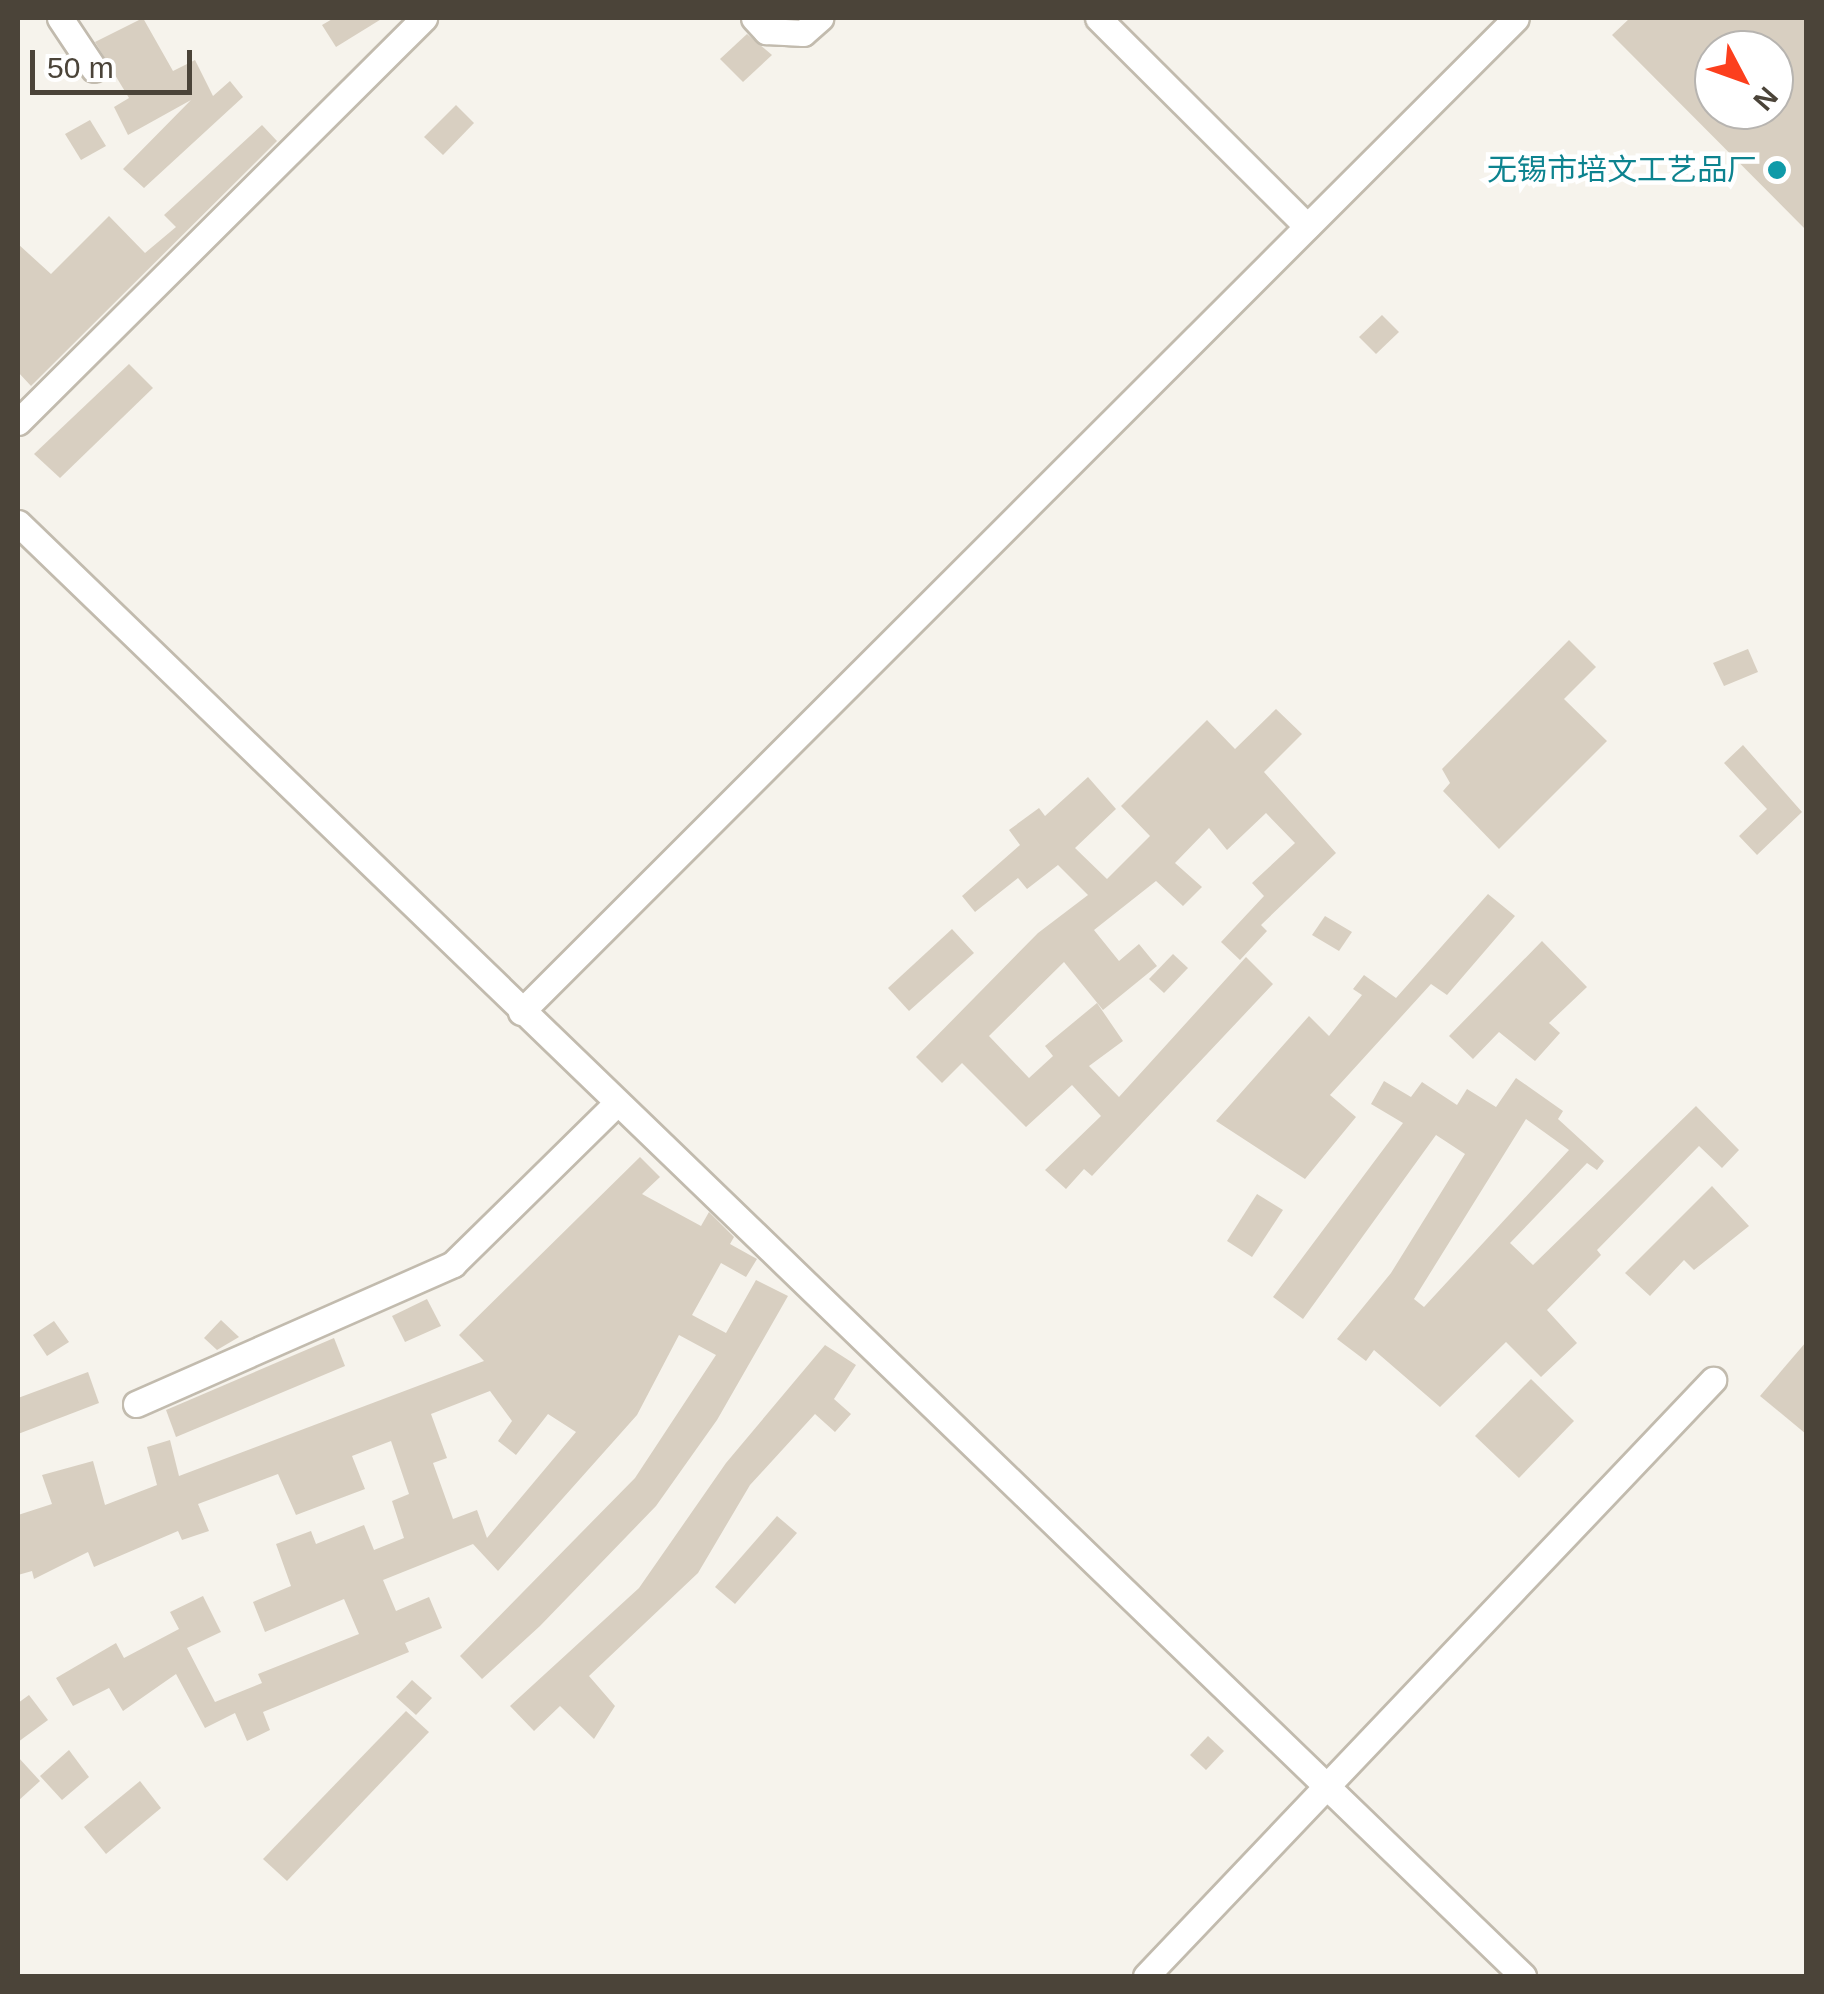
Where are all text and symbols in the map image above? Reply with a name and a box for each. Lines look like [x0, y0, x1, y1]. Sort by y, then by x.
scale bar [35, 30, 198, 92]
north arrow [1694, 30, 1794, 130]
text: 50 m [47, 51, 114, 84]
text: N [1747, 81, 1784, 116]
place label: 无锡市培文工艺品厂 [1487, 152, 1757, 188]
marker: 无锡市培文工艺品厂 [1766, 159, 1788, 181]

